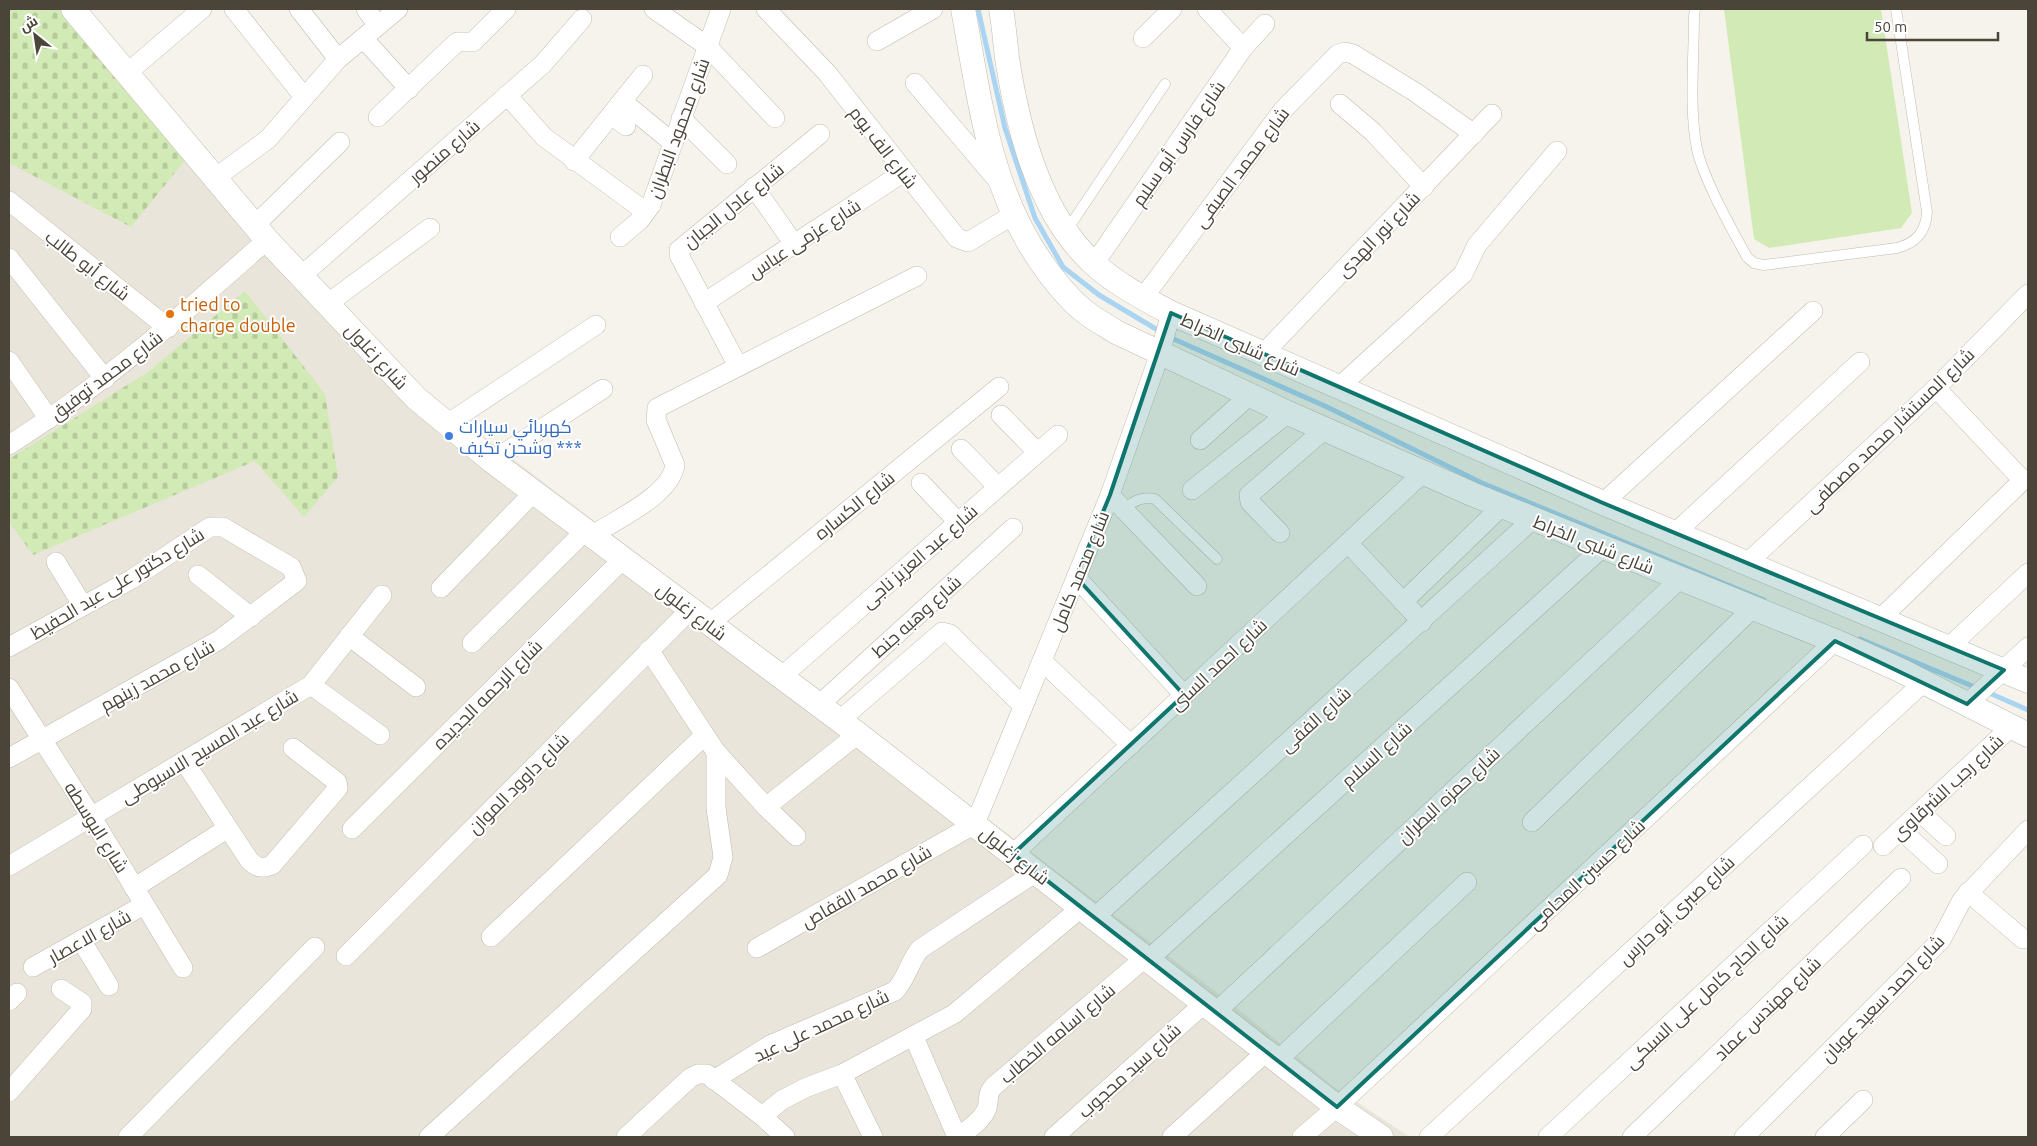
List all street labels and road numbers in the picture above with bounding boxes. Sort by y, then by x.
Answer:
street label: شارع محمود البطران [643,55,715,202]
street label: شارع فارس أبو سليم [1127,77,1231,211]
street label: شارع الف يوم [843,102,922,194]
street label: شارع محمد الصيفى [1189,103,1295,233]
street label: شارع منصور [404,115,485,190]
street label: شارع عادل الجبان [679,159,789,254]
street label: شارع نور الهدى [1332,187,1426,283]
street label: شارع عزمى عباس [744,194,865,284]
street label: شارع أبو طالب [40,226,134,306]
street label: شارع شلبى الخراط [1177,309,1304,382]
street label: شارع زغلول [339,319,412,395]
street label: شارع محمد توفيق [46,326,168,426]
street label: شارع المستشار محمد مصطفى [1800,344,1980,518]
street label: شارع الكساره [810,467,900,546]
street label: شارع عبد العزيز ناجى [857,500,983,614]
street label: شارع محمد كامل [1046,508,1115,635]
street label: شارع شلبى الخراط [1530,511,1657,580]
street label: شارع دكتور على عبد الحفيظ [27,523,209,645]
street label: شارع وهبه جنط [867,571,967,663]
street label: شارع زغلول [651,578,731,646]
street label: شارع احمد السنى [1165,614,1273,716]
street label: شارع محمد زينهم [96,635,219,717]
street label: شارع الرحمه الجديده [428,635,548,755]
street label: شارع الفقى [1276,682,1356,758]
street label: شارع عبد المسيح الاسيوطى [117,685,303,809]
street label: شارع السلام [1337,717,1417,793]
street label: شارع داوود الموان [464,729,575,840]
street label: شارع رجب الشرقاوى [1887,730,2009,846]
street label: شارع حمزه البطران [1393,743,1505,850]
street label: شارع البوسطه [59,778,133,878]
street label: شارع حسين المحامى [1524,815,1650,935]
street label: شارع زغلول [975,822,1054,891]
street label: شارع محمد القفاص [797,841,936,934]
street label: شارع صبرى أبو حارس [1614,851,1740,971]
street label: شارع الاعصار [43,905,135,970]
street label: شارع الحاج كامل على السبكى [1620,910,1794,1074]
street label: شارع احمد سعيد عويان [1816,931,1950,1068]
street label: شارع مهندس عماد [1710,952,1826,1066]
street label: شارع اسامه الخطاب [996,979,1120,1089]
street label: شارع محمد على عيد [750,985,893,1068]
street label: شارع سيد محجوب [1074,1019,1186,1123]

